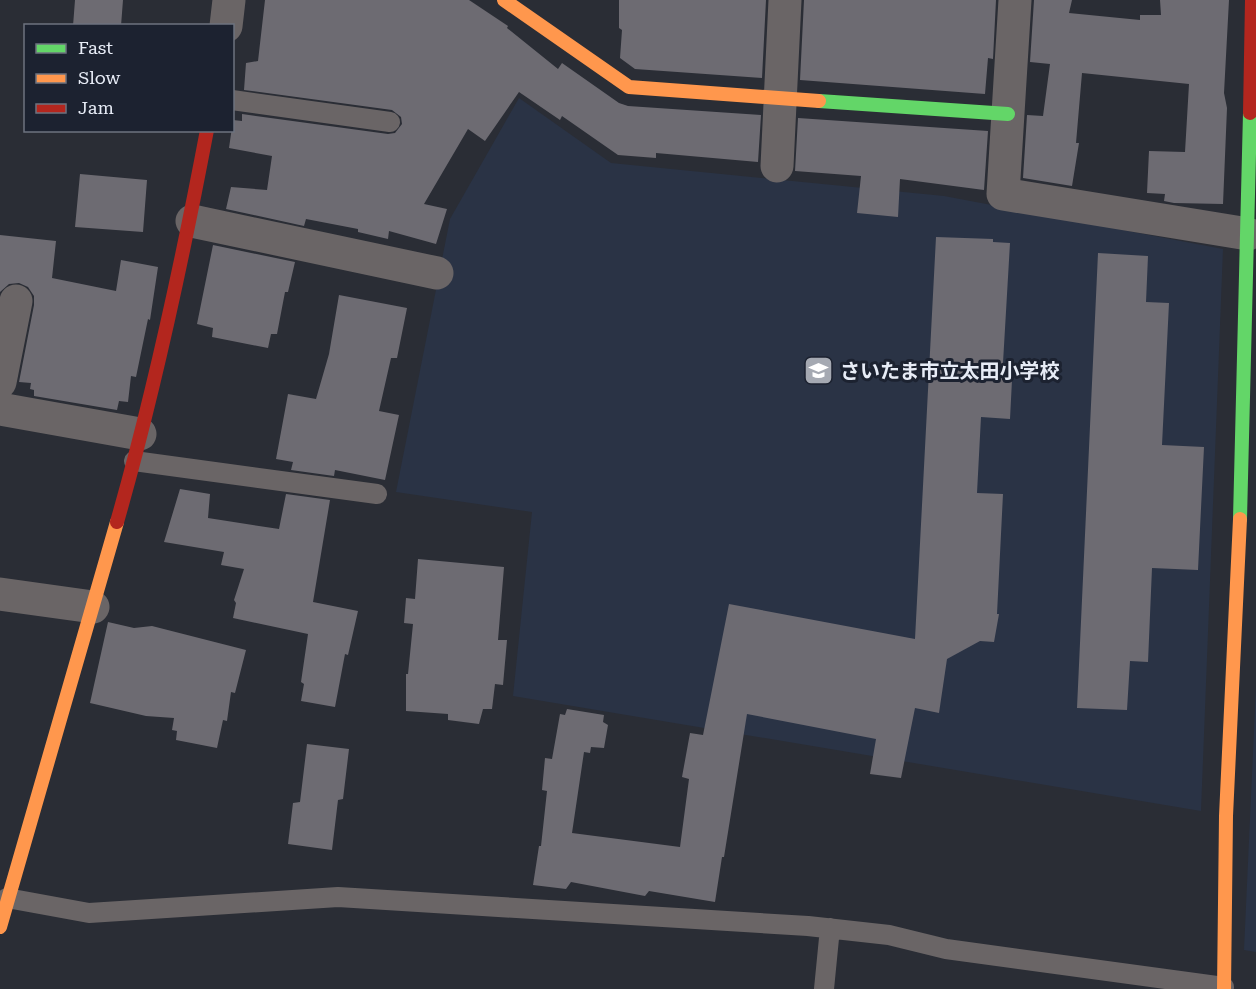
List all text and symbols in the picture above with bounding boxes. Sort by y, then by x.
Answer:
legend [24,24,234,132]
text: Fast [78,37,113,58]
text: Slow [78,67,120,88]
text: Jam [78,97,114,118]
school or university icon: さいたま市立太田小学校 [803,355,835,387]
place label: さいたま市立太田小学校 [840,359,1059,383]

